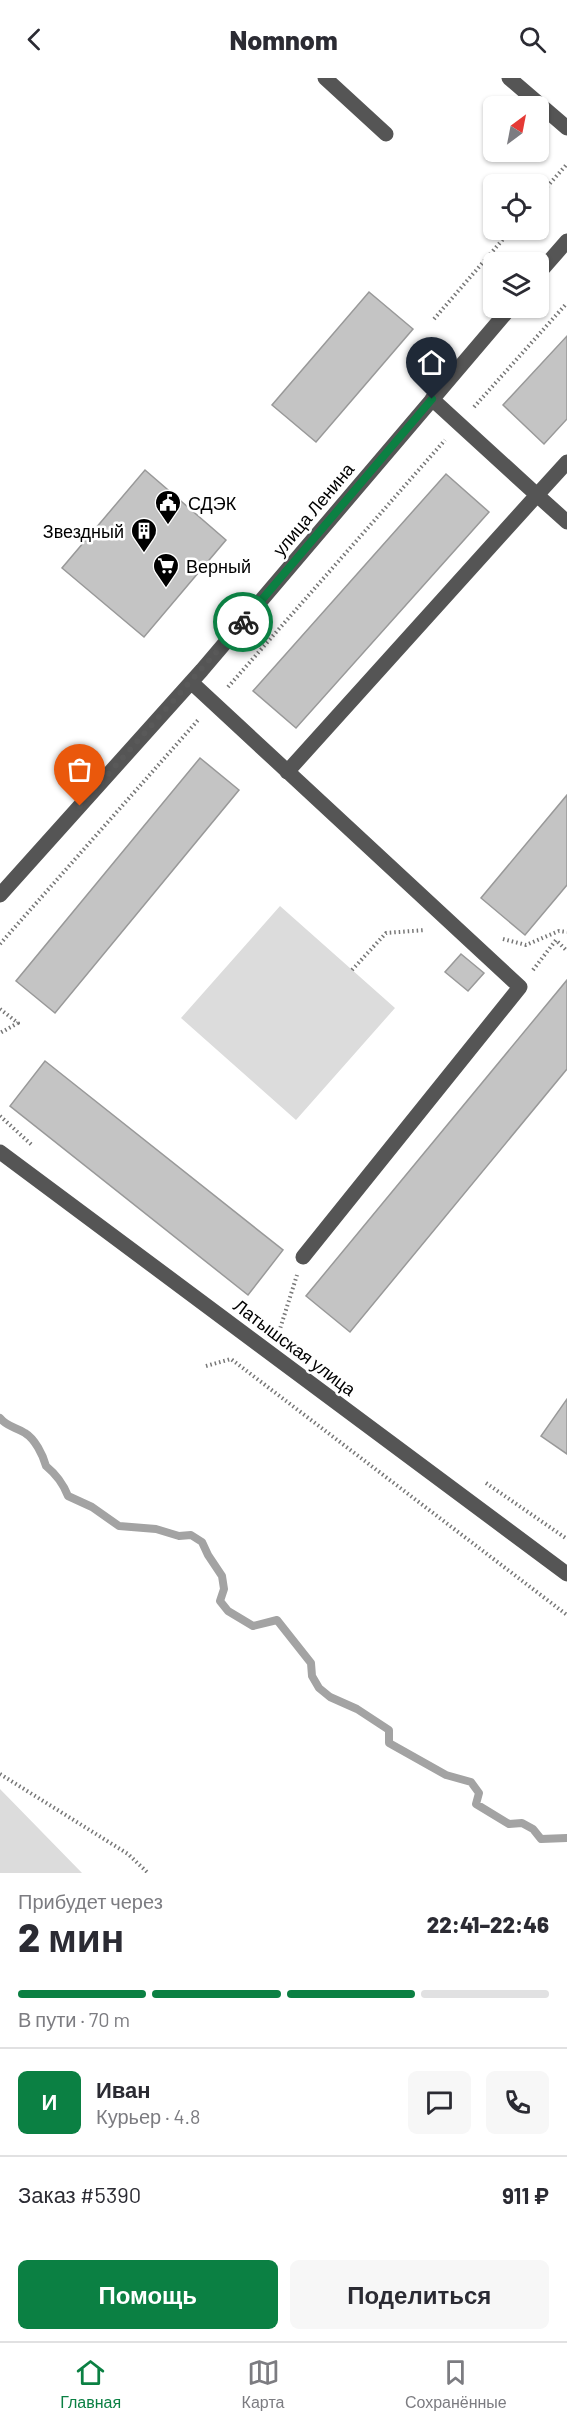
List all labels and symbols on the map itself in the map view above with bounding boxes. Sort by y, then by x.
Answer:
north arrow [483,96,549,162]
pin [406,337,457,399]
street label: улица Ленина [268,457,359,560]
public building icon: СДЭК [153,488,183,526]
place label: СДЭК [188,492,237,514]
building icon: Звездный [129,516,159,554]
place label: Звездный [43,520,124,542]
supermarket icon: Верный [151,551,181,589]
place label: Верный [186,555,251,577]
courier [213,592,273,652]
pin [54,744,105,806]
street label: Латышская улица [230,1294,361,1401]

